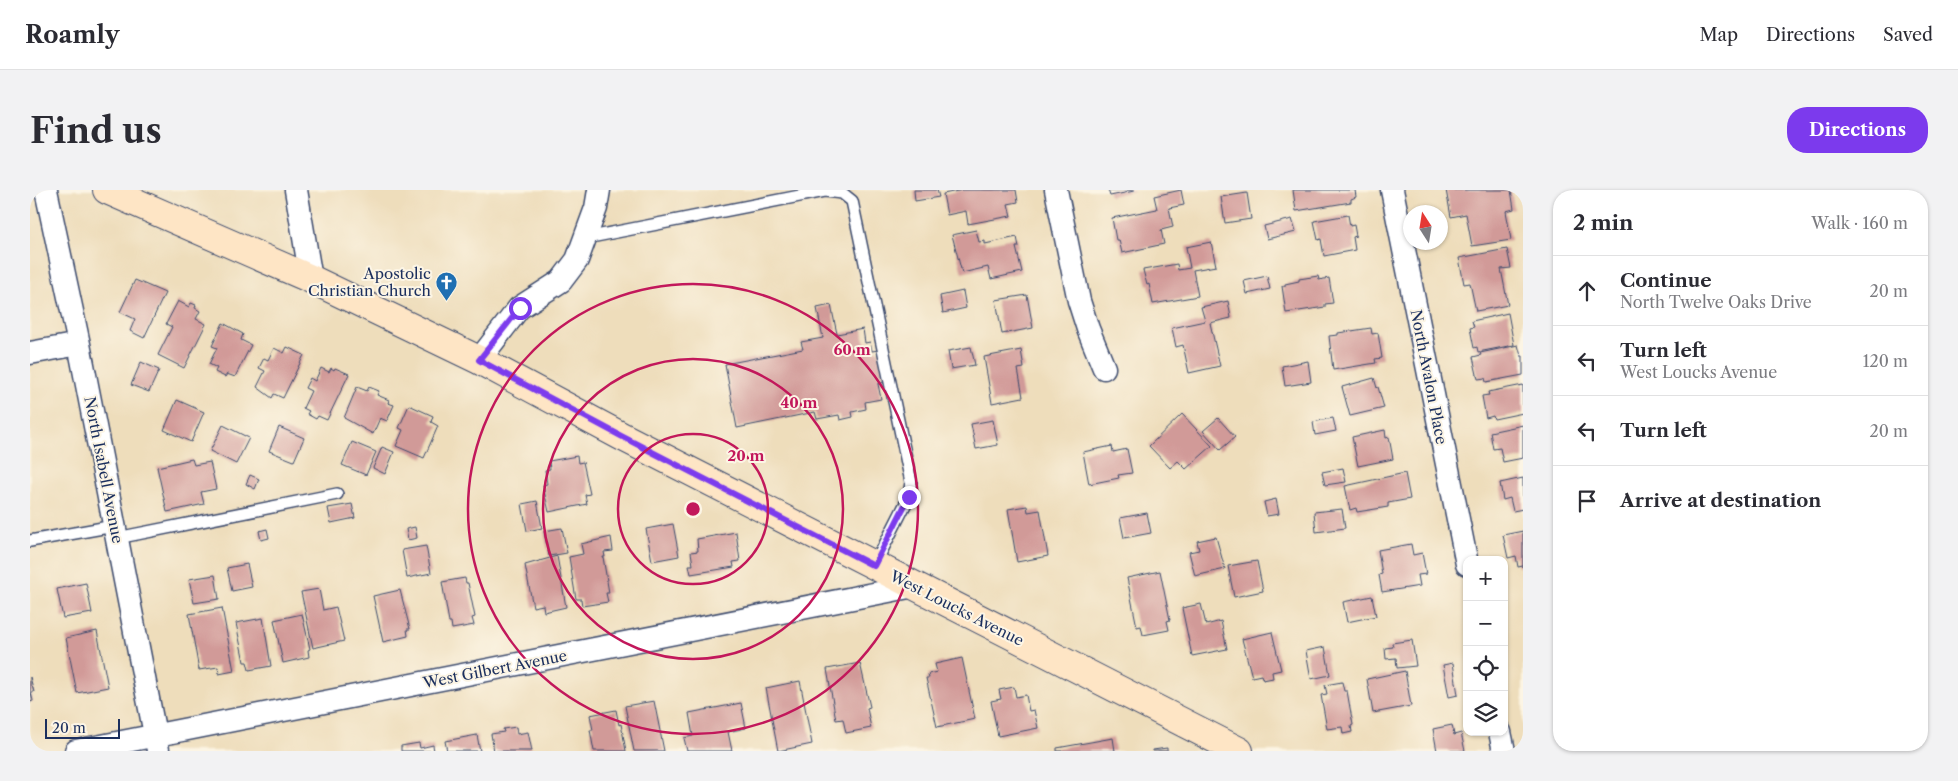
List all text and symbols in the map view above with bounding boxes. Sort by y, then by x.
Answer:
text: Roamly [25,20,119,49]
text: Map [1699,24,1738,46]
text: Directions [1766,24,1855,46]
text: Saved [1883,24,1933,46]
button: Directions [1787,107,1928,153]
text: Find us [30,109,162,152]
north arrow [1403,205,1448,250]
text: 2 min [1573,210,1633,235]
text: Walk · 160 m [1811,213,1908,233]
place label: Apostolic Christian Church [308,264,432,300]
text: Continue [1620,269,1712,292]
church icon: Apostolic Christian Church [435,270,459,301]
icon: ahead [1573,277,1601,305]
text: 20 m [1869,281,1908,301]
text: North Twelve Oaks Drive [1620,292,1812,312]
route start [509,297,532,320]
street label: North Avalon Place [1407,308,1451,446]
text: Turn left [1620,339,1707,362]
text: 60 m [833,340,871,359]
icon: left [1573,347,1601,375]
text: 120 m [1863,351,1908,371]
text: West Loucks Avenue [1620,362,1777,382]
text: 40 m [780,393,818,412]
street label: North Isabell Avenue [80,395,128,545]
icon: left [1573,417,1601,445]
text: Turn left [1620,419,1707,442]
text: 20 m [1869,421,1908,441]
text: 20 m [727,446,765,465]
route end [898,486,921,509]
icon: arrive [1573,487,1601,515]
text: Arrive at destination [1620,489,1821,512]
centre of rings [684,500,702,518]
map controls [1463,556,1508,736]
button: + [1463,556,1508,601]
street label: West Loucks Avenue [886,566,1027,650]
button: − [1463,601,1508,646]
street label: West Gilbert Avenue [420,646,569,692]
button: locate [1463,646,1508,691]
button: layers [1463,691,1508,736]
scale bar [45,716,120,739]
text: 20 m [52,719,86,737]

